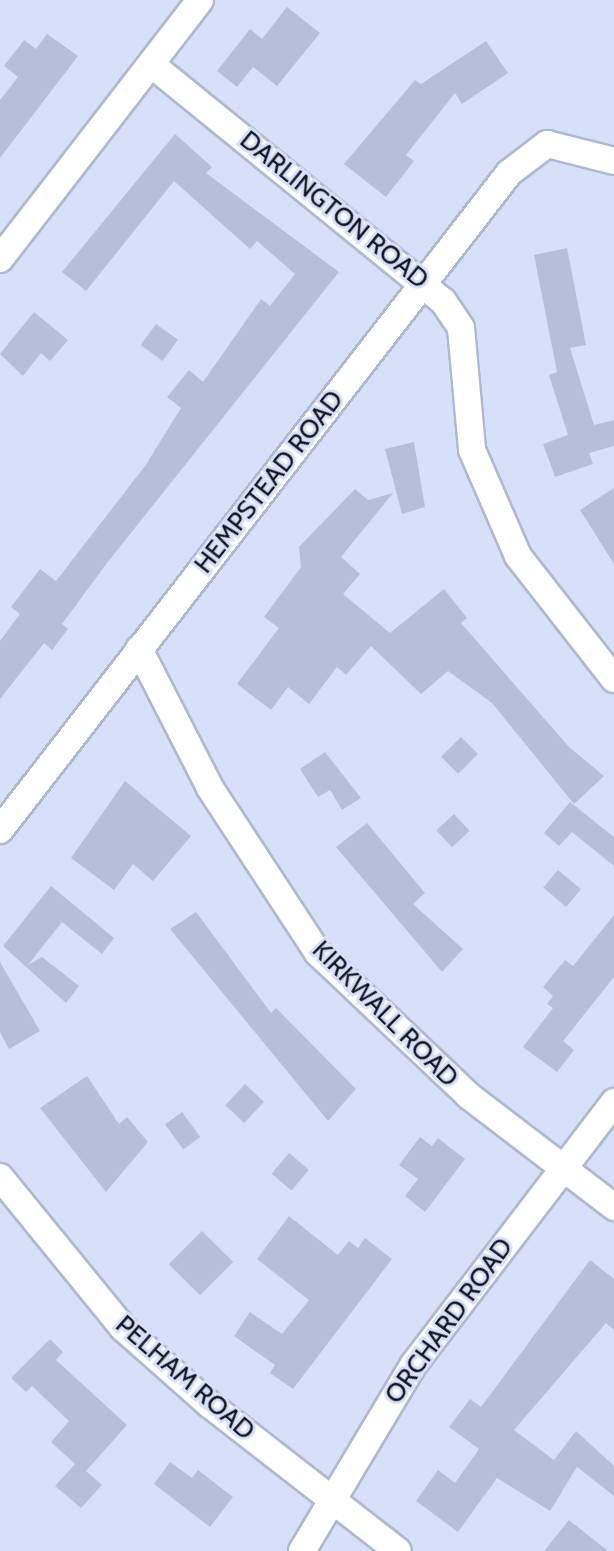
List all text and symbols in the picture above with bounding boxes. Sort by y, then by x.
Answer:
street label: DARLINGTON ROAD [234,124,434,296]
street label: HEMPSTEAD ROAD [188,384,350,580]
street label: KIRKWALL ROAD [306,935,464,1093]
street label: ORCHARD ROAD [379,1232,519,1410]
street label: PELHAM ROAD [109,1309,261,1447]

